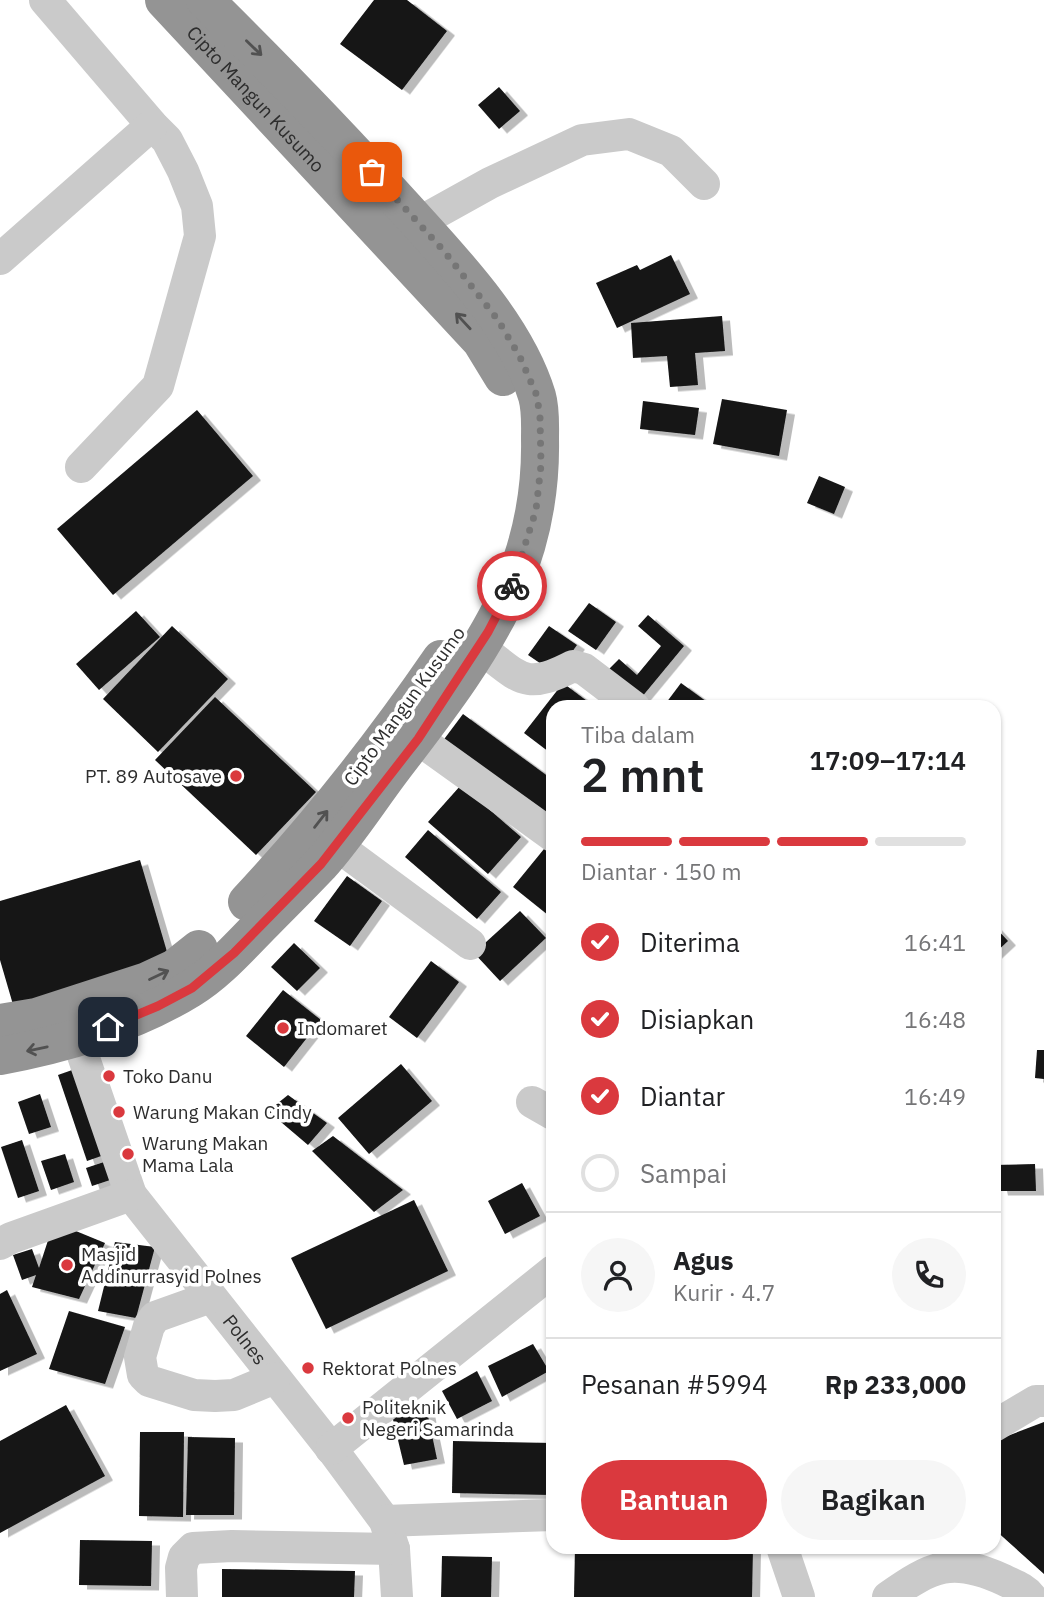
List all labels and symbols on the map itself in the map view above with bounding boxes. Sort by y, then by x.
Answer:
street label: Cipto Mangun Kusumo [182,21,330,177]
one-way arrow [245,39,262,56]
pin [342,142,402,202]
one-way arrow [454,313,471,330]
courier [477,551,547,621]
street label: Cipto Mangun Kusumo [338,621,470,791]
place label: PT. 89 Autosave [85,764,222,788]
marker: PT. 89 Autosave [228,768,244,784]
one-way arrow [314,810,329,828]
one-way arrow [148,968,169,982]
pin [78,997,138,1057]
place label: Indomaret [297,1016,388,1040]
marker: Indomaret [275,1020,291,1036]
one-way arrow [26,1042,49,1056]
place label: Toko Danu [123,1064,213,1088]
marker: Toko Danu [101,1068,117,1084]
place label: Warung Makan Cindy [133,1100,312,1124]
marker: Warung Makan Cindy [111,1104,127,1120]
place label: Warung Makan Mama Lala [142,1131,268,1177]
marker: Warung Makan Mama Lala [120,1146,136,1162]
place label: Masjid Addinurrasyid Polnes [81,1242,262,1288]
marker: Masjid Addinurrasyid Polnes [59,1257,75,1273]
street label: Polnes [218,1309,272,1369]
place label: Rektorat Polnes [322,1356,457,1380]
marker: Rektorat Polnes [300,1360,316,1376]
place label: Politeknik Negeri Samarinda [362,1395,514,1441]
marker: Politeknik Negeri Samarinda [340,1410,356,1426]

